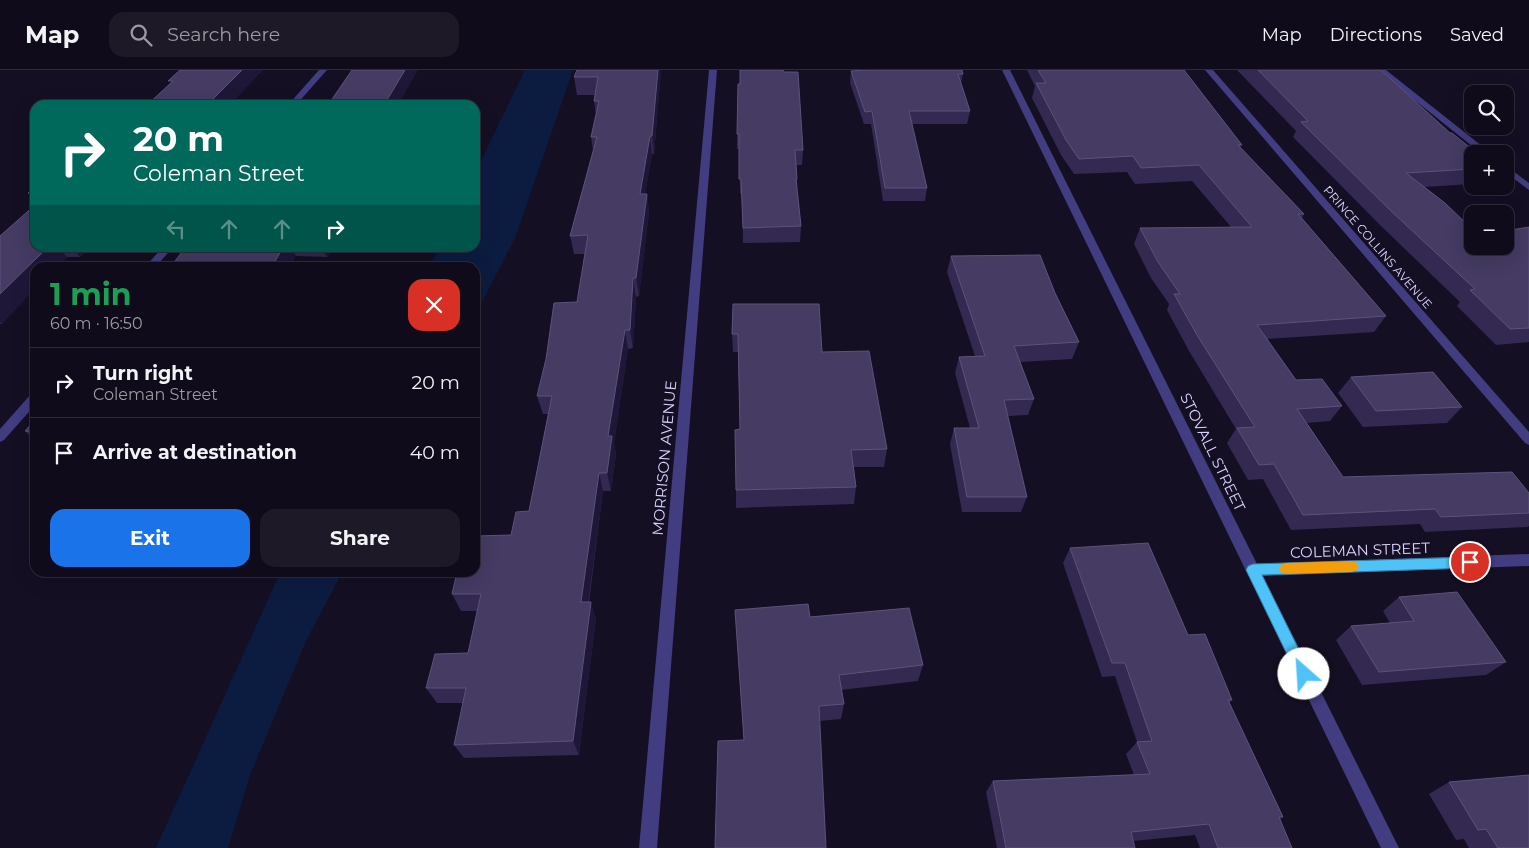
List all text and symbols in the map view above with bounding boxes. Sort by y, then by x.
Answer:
search box [109,12,459,57]
text: Map [25,20,79,49]
icon: search [127,21,155,49]
text: Search here [167,23,280,46]
text: Map [1262,24,1302,46]
text: Directions [1330,24,1422,46]
text: Saved [1450,24,1504,46]
map controls [1464,85,1514,255]
button: search [1464,85,1514,135]
text: 20 m [133,117,224,160]
icon: right [50,120,115,185]
button: + [1464,145,1514,195]
text: Coleman Street [133,160,305,187]
street label: PRINCE COLLINS AVENUE [1320,182,1436,312]
button: − [1464,205,1514,255]
icon: left [162,215,190,243]
icon: ahead [215,215,243,243]
icon: ahead [268,215,296,243]
icon: right [321,215,349,243]
text: 1 min [50,276,131,313]
button: close [408,279,460,331]
text: 60 m · 16:50 [50,314,142,333]
text: Turn right [93,362,193,385]
icon: right [50,369,78,397]
text: 20 m [412,371,460,394]
street label: MORRISON AVENUE [648,380,680,536]
text: Coleman Street [93,385,218,404]
street label: STOVALL STREET [1176,390,1250,515]
icon: arrive [50,439,78,467]
text: Arrive at destination [93,441,297,464]
text: 40 m [410,441,460,464]
button: Exit [50,509,250,567]
button: Share [260,509,460,567]
street label: COLEMAN STREET [1290,538,1431,562]
pin [1449,541,1491,583]
icon: arrive [1456,548,1484,576]
position arrow [1277,647,1329,699]

